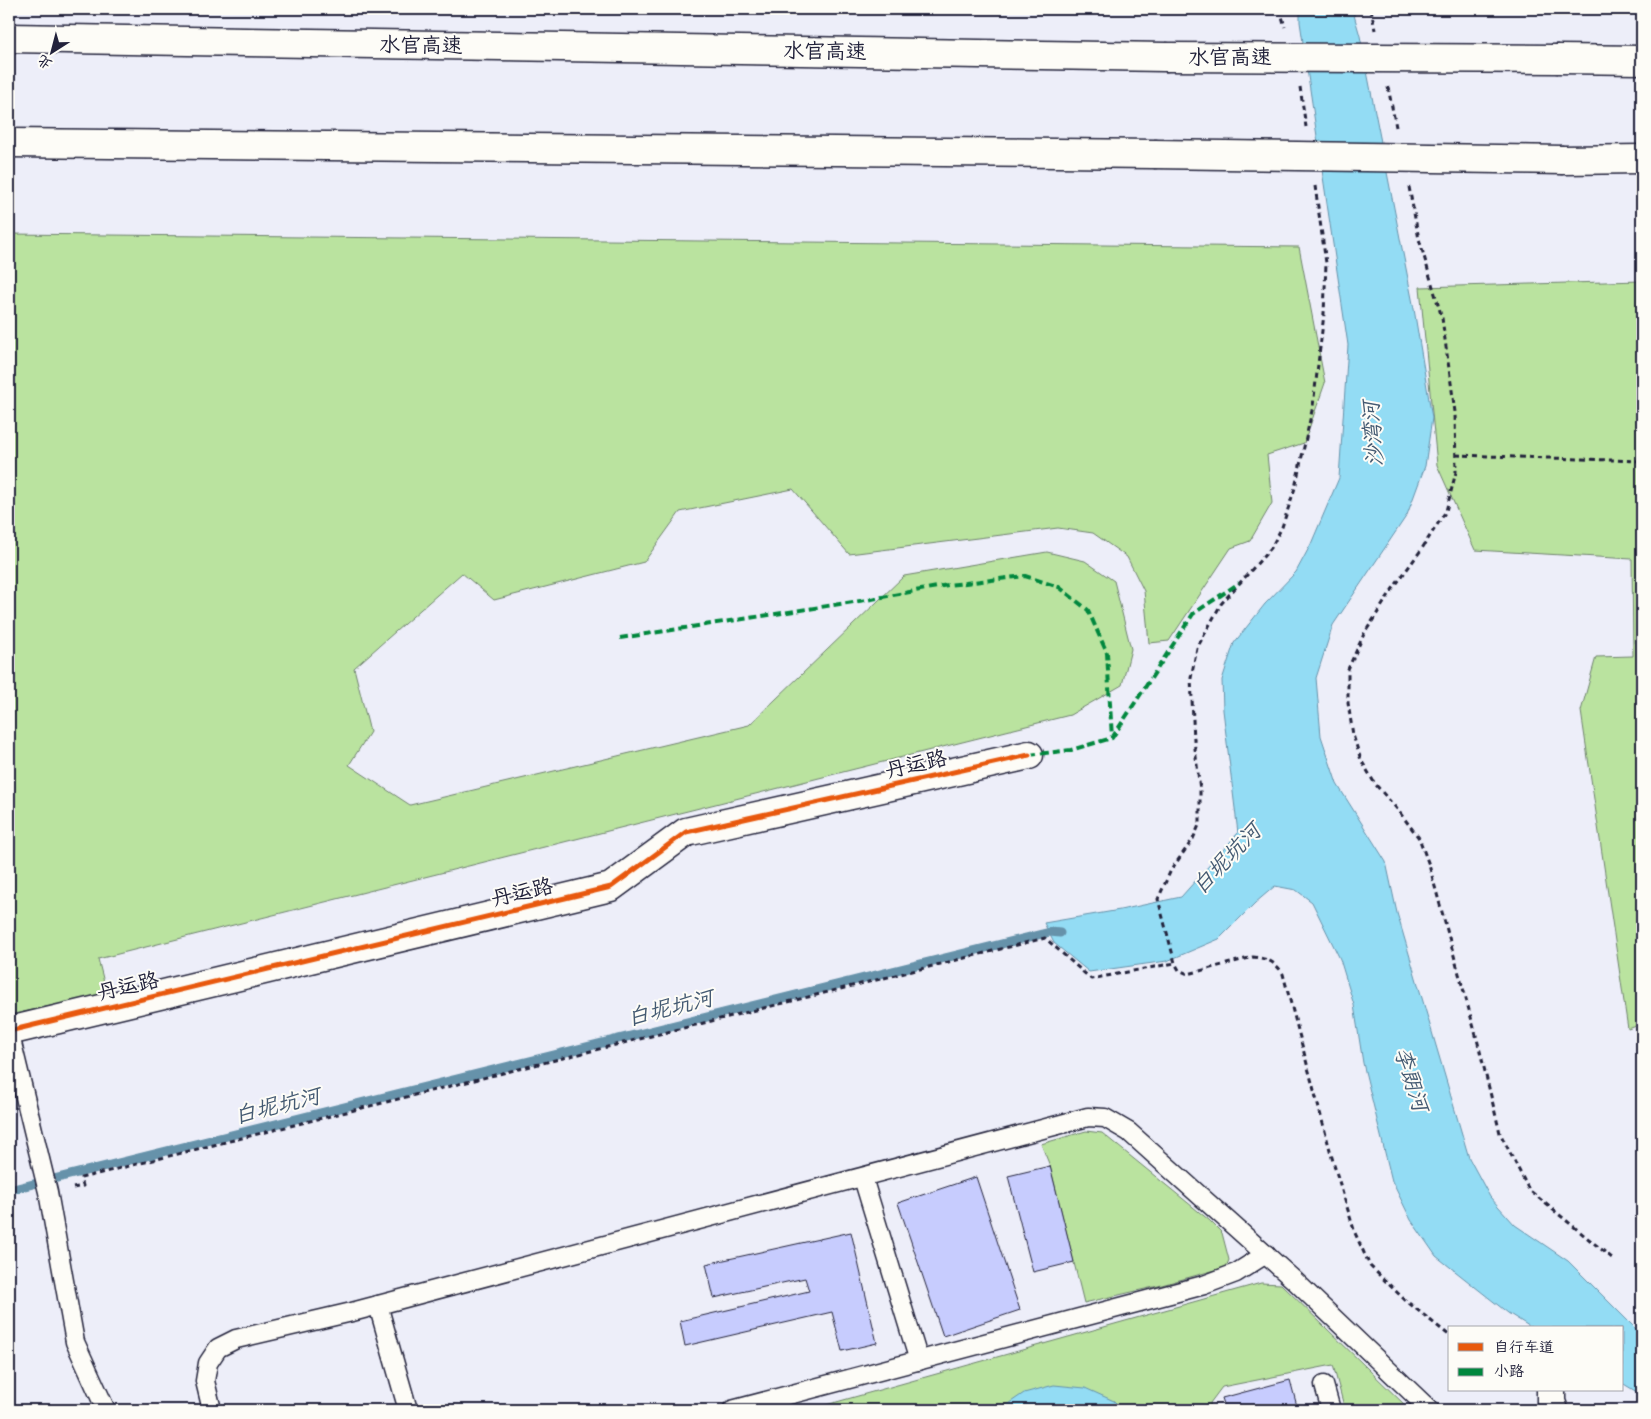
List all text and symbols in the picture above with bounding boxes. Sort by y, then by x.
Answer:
north arrow [28,28,78,78]
street label: 水官高速 [379,31,463,59]
street label: 水官高速 [783,37,867,65]
street label: 水官高速 [1188,44,1272,70]
text: 北 [34,51,55,73]
water label: 沙湾河 [1357,397,1389,468]
street label: 丹运路 [882,744,950,784]
water label: 白坭坑河 [1186,815,1269,900]
street label: 丹运路 [488,872,556,912]
street label: 丹运路 [94,966,162,1006]
water label: 白坭坑河 [624,983,719,1032]
water label: 李朗河 [1388,1044,1435,1118]
water label: 白坭坑河 [231,1081,326,1130]
legend [1448,1326,1624,1392]
text: 自行车道 [1494,1338,1554,1357]
text: 小路 [1494,1362,1524,1381]

